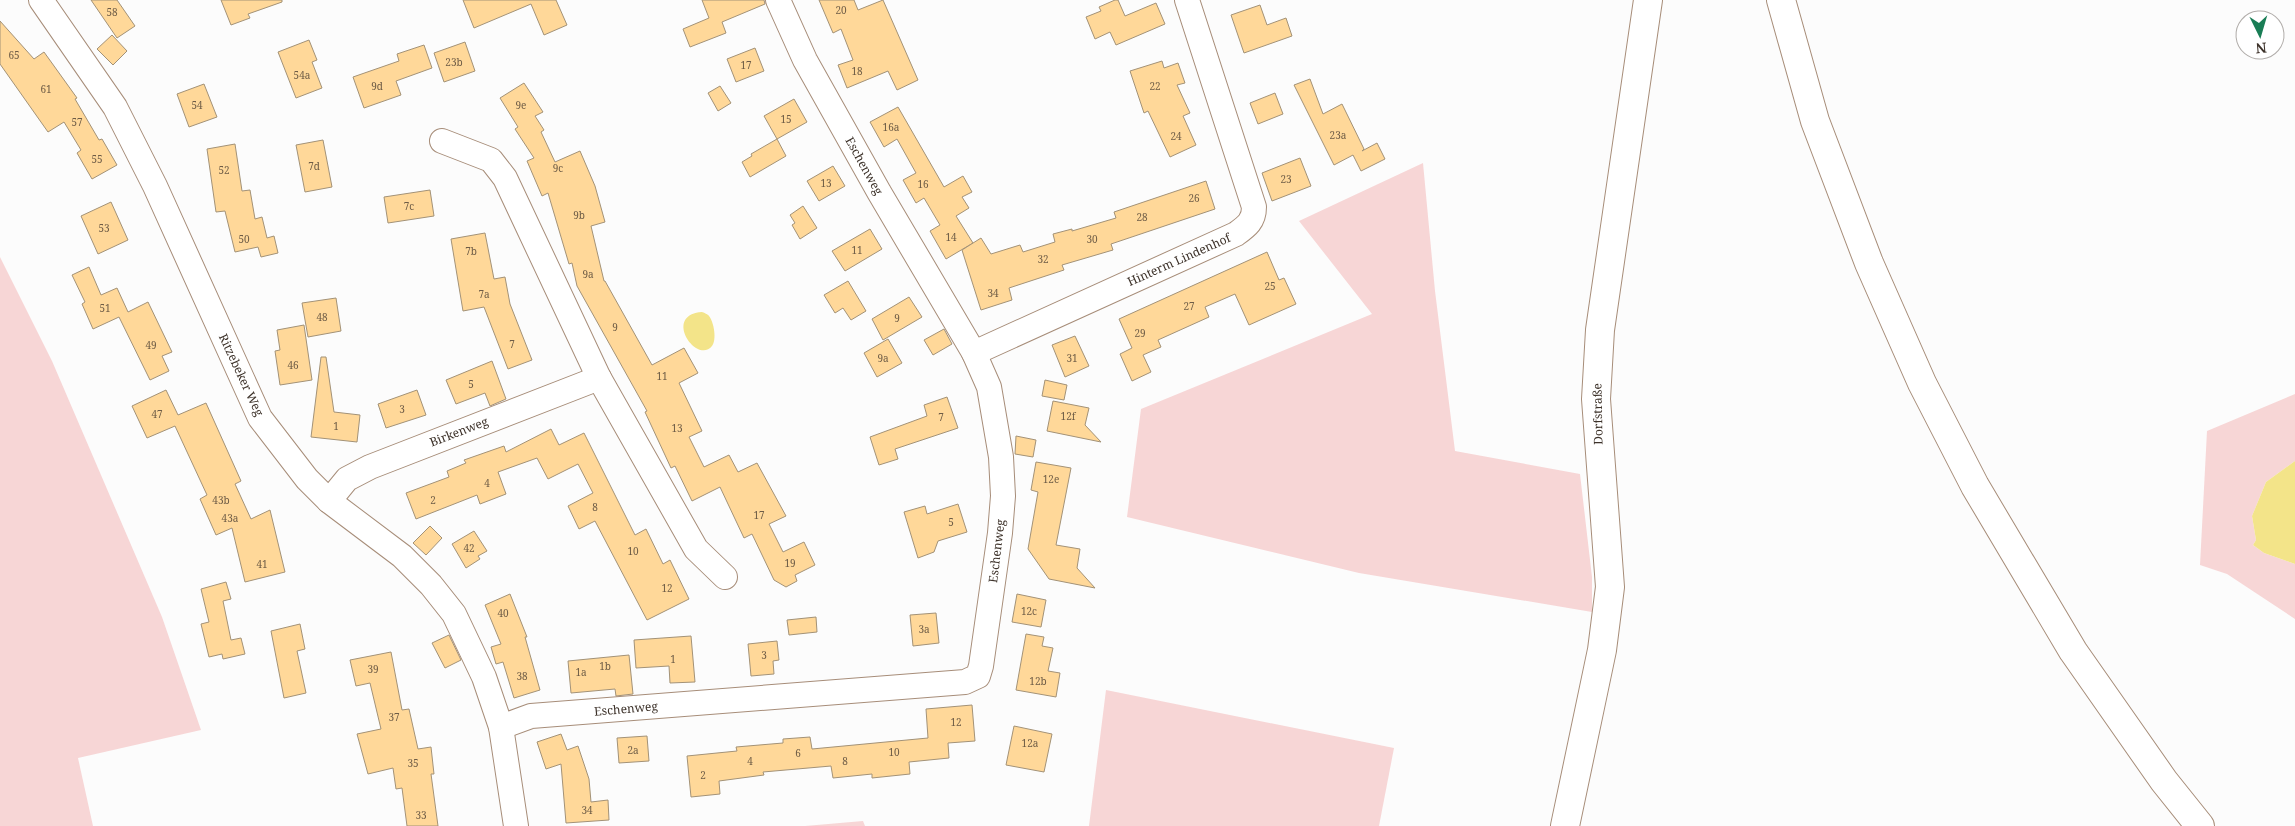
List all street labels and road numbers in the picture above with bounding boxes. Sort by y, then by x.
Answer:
street label: Eschenweg [842,134,888,198]
street label: Hinterm Lindenhof [1124,228,1235,290]
street label: Ritzebeker Weg [215,331,268,419]
street label: Dorfstraße [1588,383,1607,445]
street label: Birkenweg [427,412,491,450]
street label: Eschenweg [984,518,1009,584]
street label: Eschenweg [593,697,659,720]

